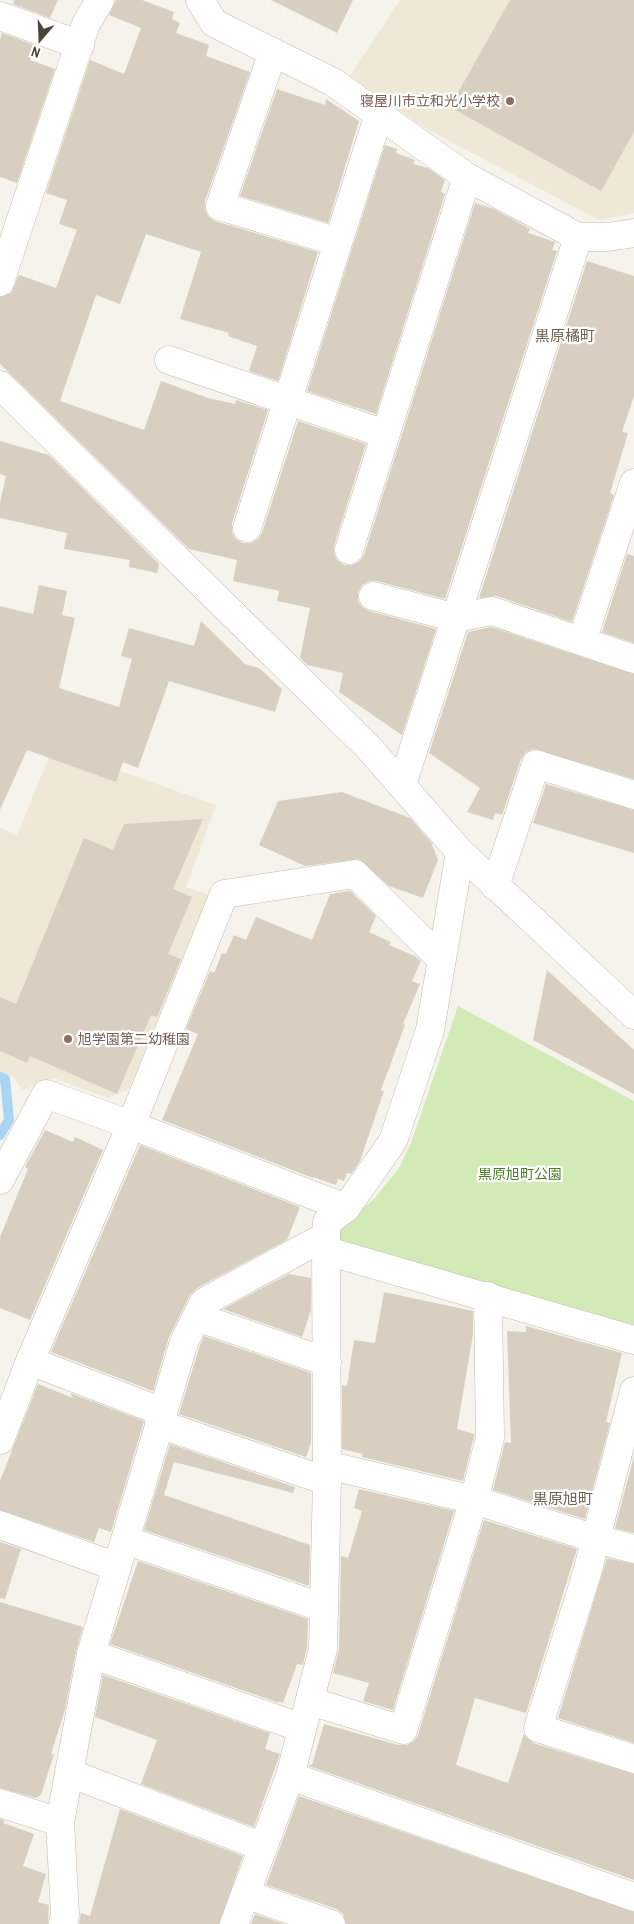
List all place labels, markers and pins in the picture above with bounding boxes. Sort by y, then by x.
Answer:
place label: 寝屋川市立和光小学校 [360,92,500,110]
marker: 寝屋川市立和光小学校 [504,95,516,107]
place label: 旭学園第二幼稚園 [78,1030,190,1048]
marker: 旭学園第二幼稚園 [62,1033,74,1045]

